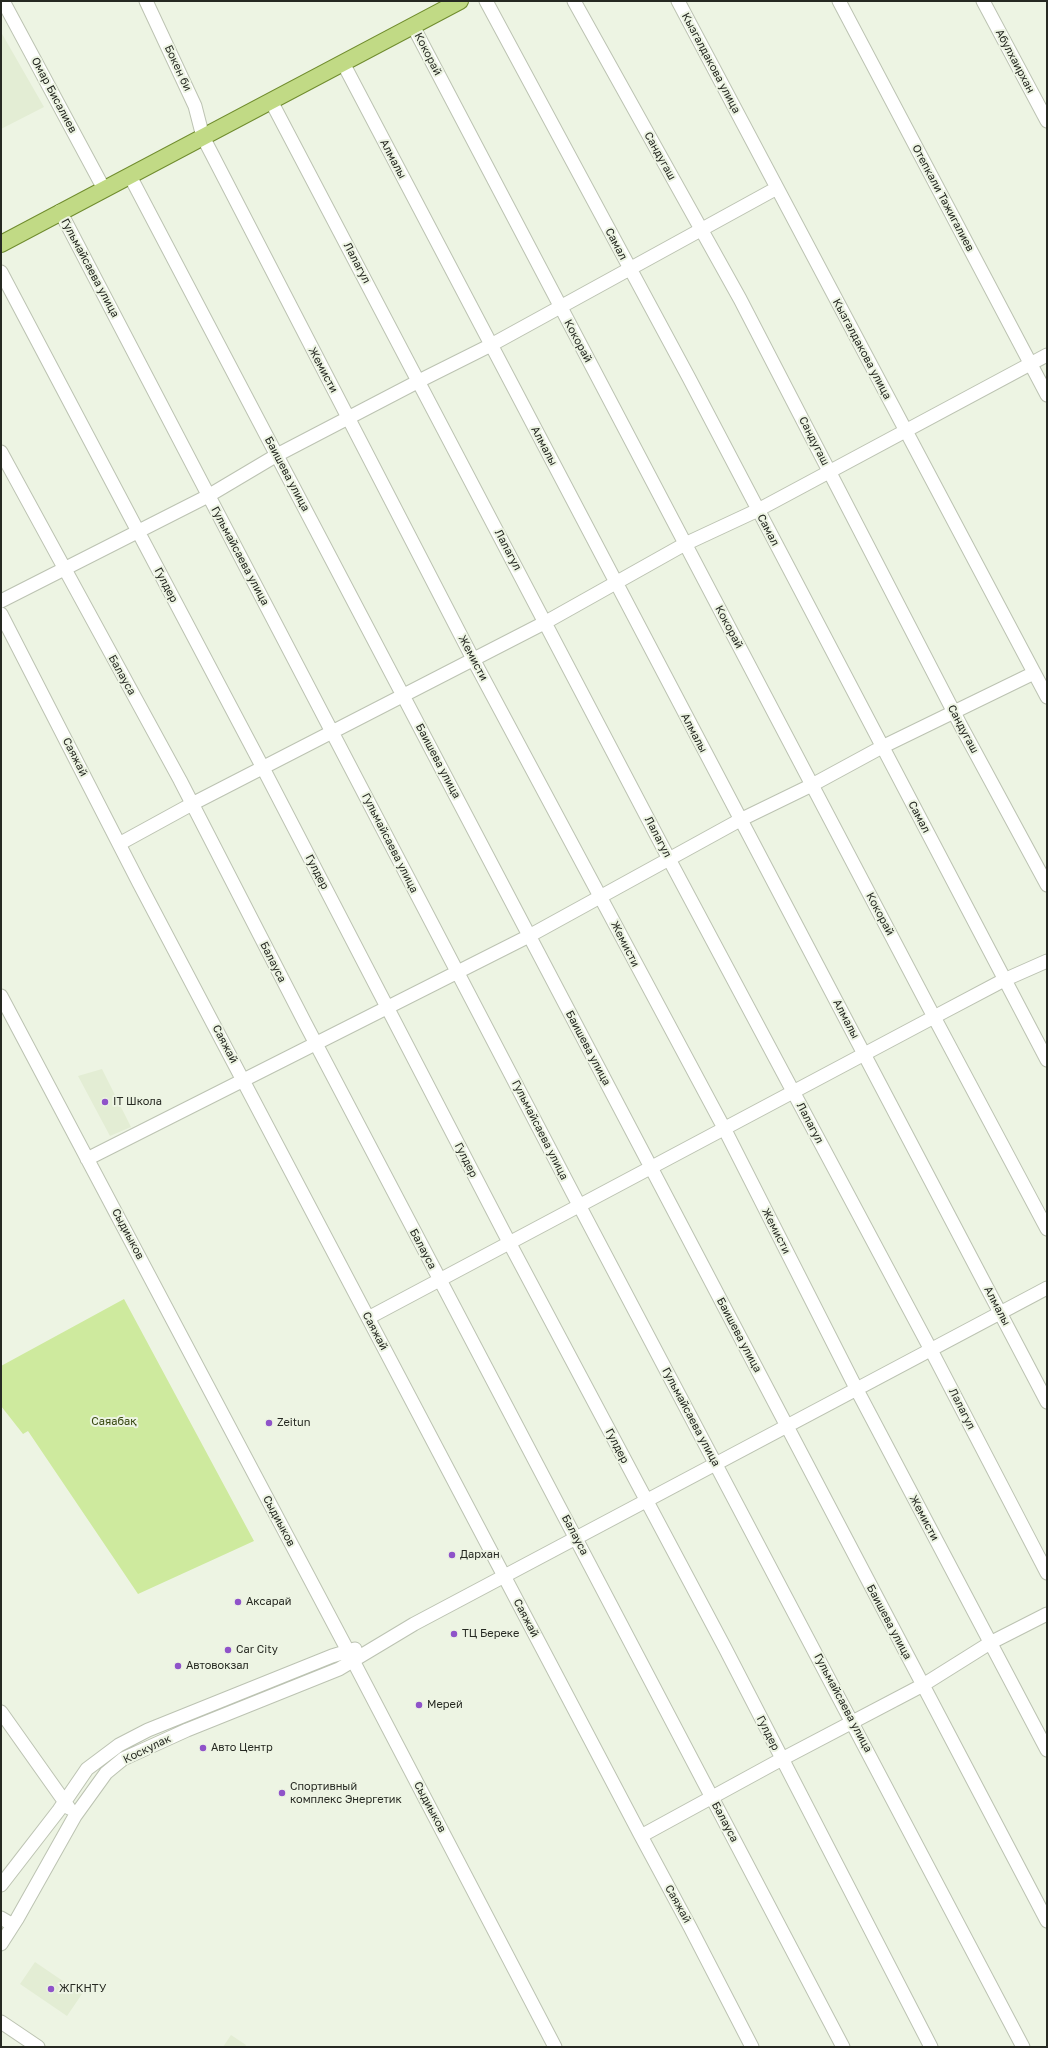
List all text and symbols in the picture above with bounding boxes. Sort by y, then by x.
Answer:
street label: Кызгалдакова улица [679,10,743,116]
street label: Абулхаирхан [993,27,1037,95]
street label: Кокорай [412,30,444,78]
street label: Бокен би [162,43,194,93]
street label: Омар Бисалиев [29,55,79,135]
street label: Сандугаш [641,130,679,182]
street label: Алмалы [377,137,409,181]
street label: Отепкали Тажигалиев [909,142,977,254]
street label: Гульмайсаева улица [58,216,122,320]
street label: Самал [602,226,630,262]
street label: Лалагул [341,240,373,286]
street label: Кызгалдакова улица [830,296,894,402]
street label: Кокорай [561,317,595,365]
street label: Жемисти [306,345,340,395]
street label: Сандугаш [796,414,832,468]
street label: Алмалы [528,424,560,468]
street label: Баишева улица [262,434,312,514]
street label: Гульмайсаева улица [208,504,272,608]
street label: Самал [754,512,782,548]
street label: Лалагул [492,527,524,573]
street label: Гулдер [151,565,181,605]
street label: Кокорай [712,603,746,651]
street label: Жемисти [456,633,490,683]
street label: Балауса [106,653,138,697]
street label: Сандугаш [945,702,981,756]
street label: Алмалы [678,711,710,755]
street label: Баишева улица [413,721,463,801]
street label: Саяжай [60,735,90,779]
street label: Гульмайсаева улица [359,791,421,895]
street label: Самал [905,799,933,835]
street label: Лалагул [642,814,674,860]
street label: Гулдер [302,852,332,892]
street label: Кокорай [863,890,897,938]
street label: Жемисти [608,919,642,969]
street label: Балауса [257,939,289,985]
street label: Алмалы [830,997,862,1041]
street label: Баишева улица [563,1008,613,1088]
street label: Саяжай [209,1023,241,1065]
street label: Гульмайсаева улица [509,1078,571,1182]
place label: IT Школа [113,1095,162,1109]
marker: IT Школа [100,1097,110,1107]
street label: Лалагул [794,1100,826,1146]
street label: Гулдер [452,1140,480,1180]
street label: Сыдиыков [109,1206,147,1262]
street label: Жемисти [759,1206,793,1256]
street label: Балауса [407,1226,439,1272]
street label: Алмалы [981,1284,1013,1328]
street label: Баишева улица [714,1295,764,1375]
street label: Саяжай [359,1310,391,1352]
street label: Гульмайсаева улица [659,1365,723,1469]
street label: Лалагул [946,1386,978,1432]
park label: Саяабақ [91,1415,137,1429]
place label: Zeitun [277,1416,311,1430]
marker: Zeitun [264,1418,274,1428]
street label: Гулдер [602,1426,632,1466]
street label: Сыдиыков [260,1493,298,1549]
street label: Жемисти [907,1493,941,1543]
street label: Балауса [559,1512,591,1558]
place label: Дархан [460,1548,500,1562]
marker: Дархан [447,1550,457,1560]
street label: Баишева улица [864,1582,914,1662]
place label: Аксарай [246,1595,291,1609]
marker: Аксарай [233,1597,243,1607]
street label: Саяжай [510,1597,542,1639]
place label: ТЦ Береке [462,1627,519,1641]
marker: ТЦ Береке [449,1629,459,1639]
place label: Car City [236,1643,278,1657]
marker: Car City [223,1645,233,1655]
street label: Гульмайсаева улица [811,1651,875,1755]
place label: Автовокзал [186,1659,249,1673]
marker: Автовокзал [173,1661,183,1671]
place label: Мерей [427,1698,463,1712]
marker: Мерей [414,1700,424,1710]
street label: Гулдер [754,1713,782,1753]
street label: Коскулак [121,1732,173,1766]
place label: Авто Центр [211,1741,273,1755]
marker: Авто Центр [198,1743,208,1753]
street label: Сыдиыков [411,1779,449,1835]
place label: Спортивный комплекс Энергетик [290,1780,402,1806]
marker: Спортивный комплекс Энергетик [277,1788,287,1798]
street label: Балауса [709,1799,741,1845]
street label: Саяжай [662,1883,694,1925]
place label: ЖГКНТУ [59,1982,106,1996]
marker: ЖГКНТУ [46,1984,56,1994]

